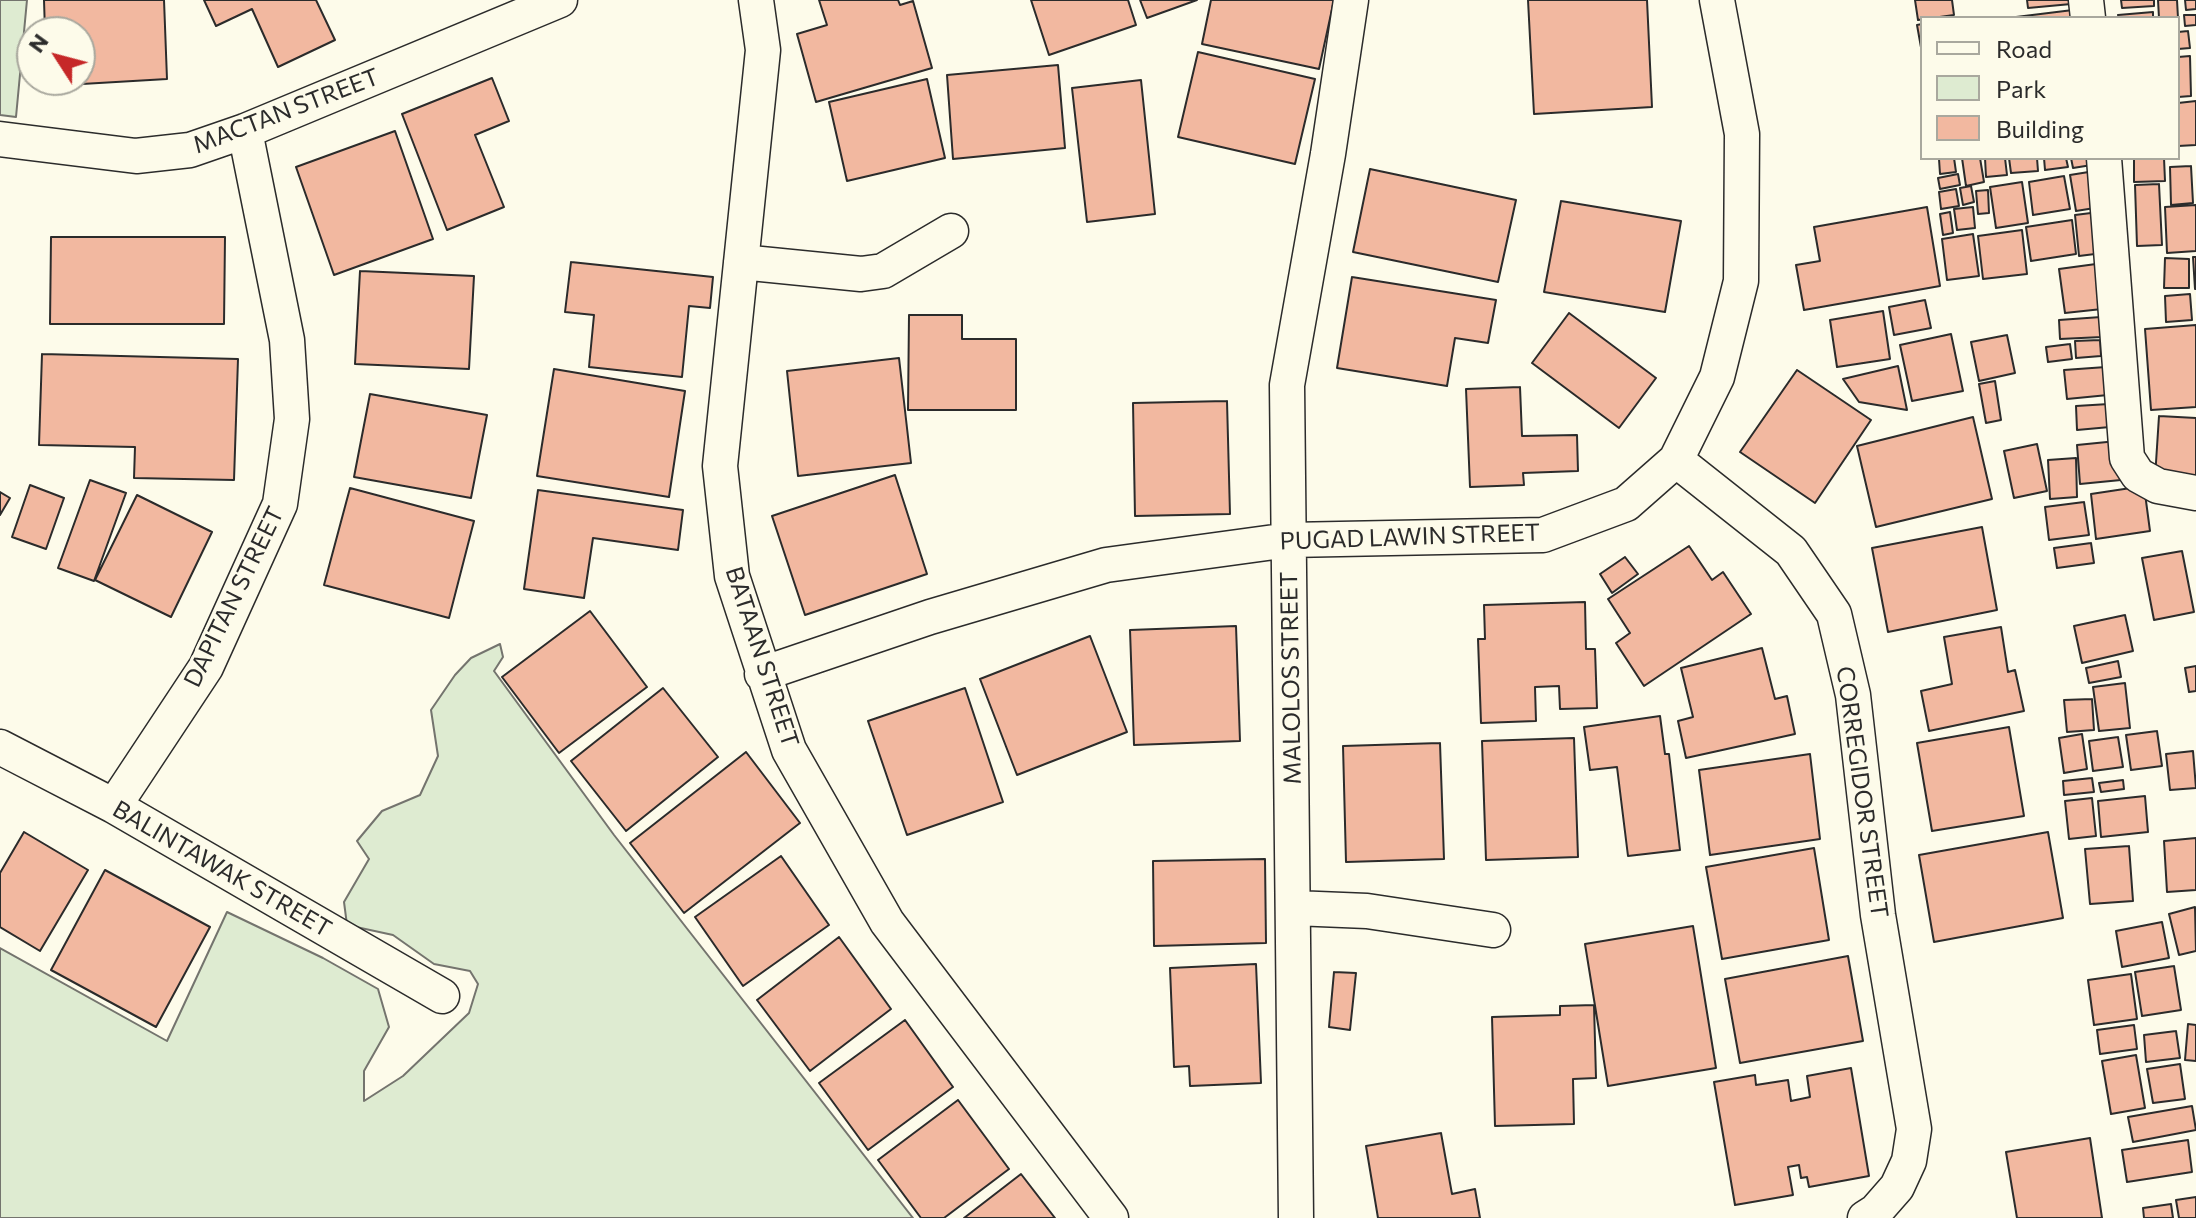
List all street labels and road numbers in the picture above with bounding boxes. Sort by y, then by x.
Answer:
street label: MACTAN STREET [189,62,383,160]
street label: DAPITAN STREET [178,502,290,692]
street label: PUGAD LAWIN STREET [1279,518,1541,556]
street label: BATAAN STREET [719,563,805,751]
street label: MALOLOS STREET [1275,571,1307,785]
street label: CORREGIDOR STREET [1830,664,1894,920]
street label: BALINTAWAK STREET [108,795,336,943]

